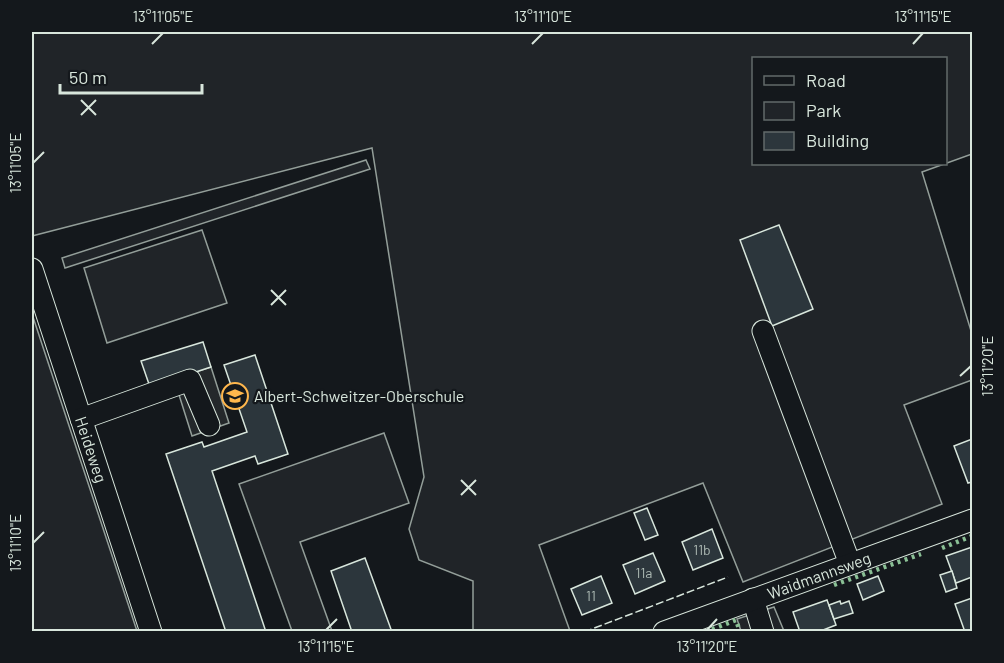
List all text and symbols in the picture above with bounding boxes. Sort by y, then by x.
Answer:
text: 13°11'05"E [133,7,193,25]
text: 13°11'10"E [514,7,572,25]
text: 13°11'15"E [894,7,952,25]
scale bar [60,57,202,95]
legend [752,57,947,165]
text: 50 m [69,66,107,88]
text: Road [806,69,846,91]
text: Park [806,99,841,121]
text: Building [806,129,869,151]
text: 13°11'05"E [6,133,24,193]
text: 13°11'20"E [978,336,996,396]
school or university icon: Albert-Schweitzer-Oberschule [220,381,250,411]
place label: Albert-Schweitzer-Oberschule [254,386,464,405]
street label: Heideweg [72,414,111,485]
text: 13°11'10"E [6,514,24,572]
house number: 11b [693,541,711,558]
street label: Waidmannsweg [765,548,873,603]
house number: 11a [636,564,653,581]
house number: 11 [586,587,596,604]
text: 13°11'15"E [297,637,355,655]
text: 13°11'20"E [677,637,737,655]

